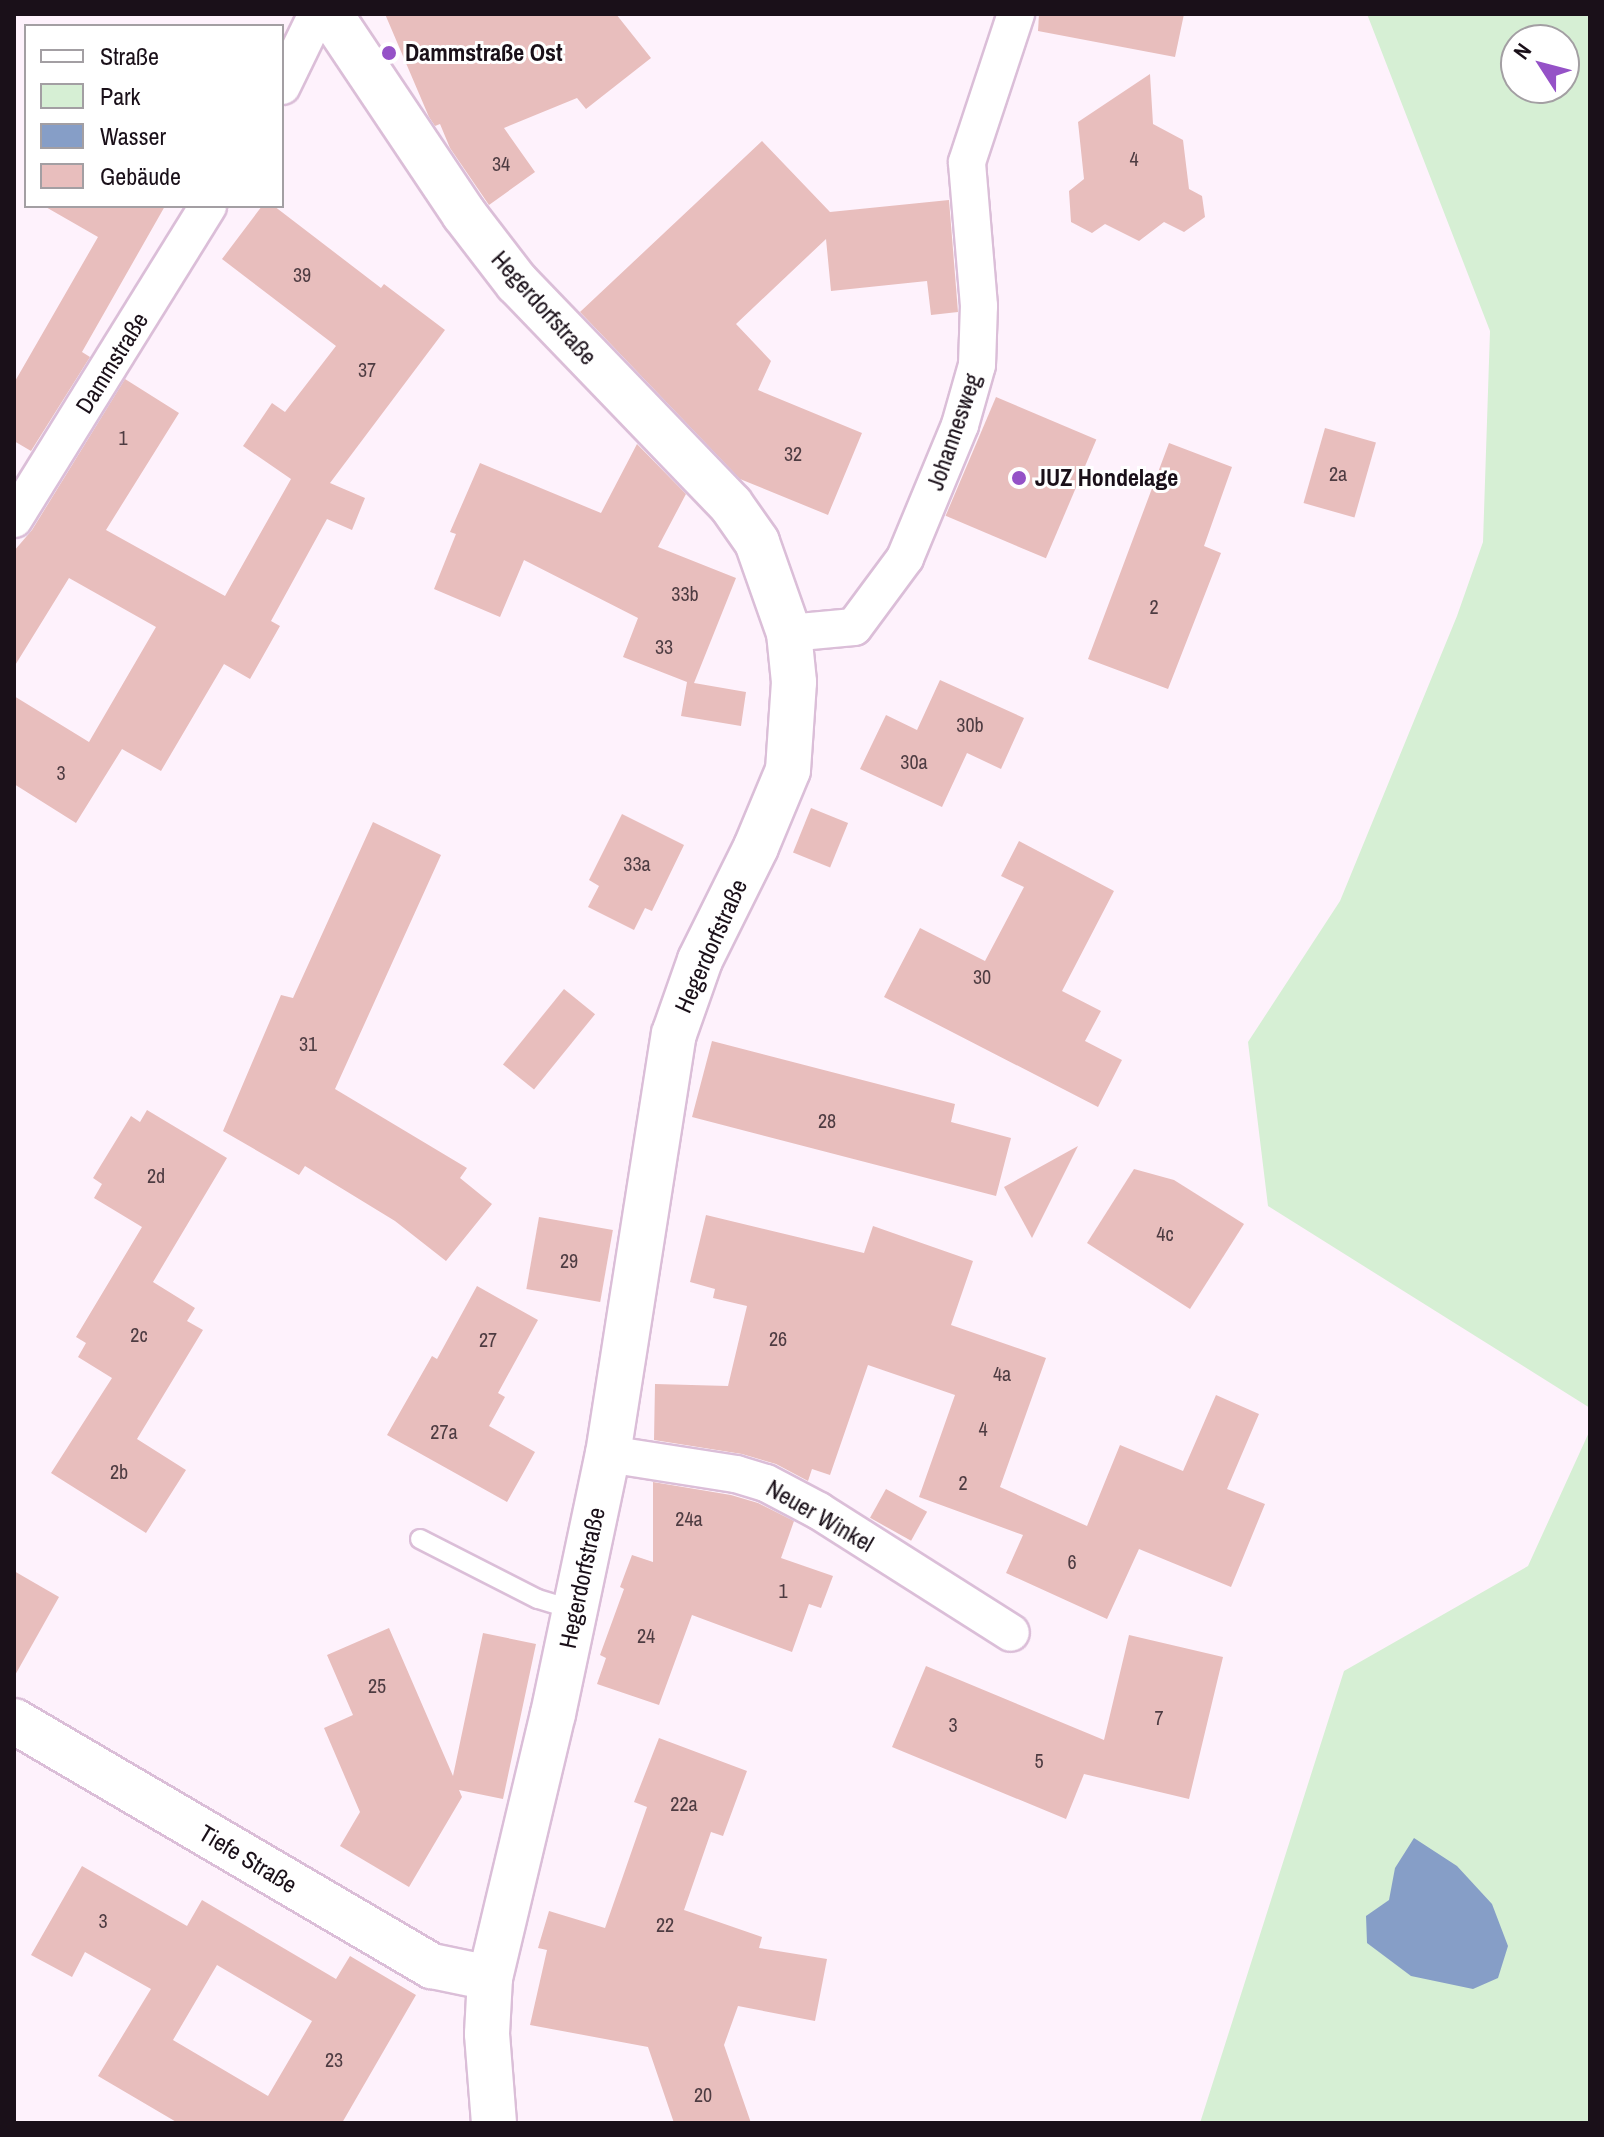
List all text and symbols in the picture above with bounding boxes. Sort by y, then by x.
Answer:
legend [24,24,284,208]
north arrow [1500,24,1580,104]
text: N [1506,37,1538,65]
place label: Dammstraße Ost [405,39,562,67]
text: Straße [100,40,159,72]
marker: Dammstraße Ost [380,44,398,62]
text: Park [100,80,140,112]
text: Wasser [100,120,166,152]
house number: 4 [1129,146,1139,170]
house number: 34 [492,151,510,175]
text: Gebäude [100,160,181,192]
street label: Hegerdorfstraße [485,245,603,371]
house number: 39 [293,262,311,286]
street label: Dammstraße [70,307,154,419]
house number: 37 [358,357,376,381]
street label: Johannesweg [921,370,987,494]
house number: 1 [118,425,128,449]
house number: 32 [784,441,802,465]
house number: 2a [1329,461,1347,485]
place label: JUZ Hondelage [1035,464,1178,492]
marker: JUZ Hondelage [1010,469,1028,487]
house number: 33b [671,581,699,605]
house number: 2 [1149,594,1159,618]
house number: 33 [655,634,673,658]
house number: 30b [956,712,984,736]
house number: 30a [900,749,928,773]
house number: 3 [56,760,66,784]
house number: 33a [623,851,651,875]
street label: Hegerdorfstraße [669,875,753,1017]
house number: 30 [973,964,991,988]
house number: 31 [299,1031,317,1055]
house number: 28 [818,1108,836,1132]
house number: 2d [147,1163,165,1187]
house number: 4c [1156,1221,1174,1245]
house number: 29 [560,1248,578,1272]
house number: 2c [130,1322,148,1346]
house number: 26 [769,1326,787,1350]
house number: 27 [479,1327,497,1351]
house number: 4a [993,1361,1011,1385]
house number: 4 [978,1416,988,1440]
house number: 27a [430,1419,458,1443]
house number: 2b [110,1459,128,1483]
house number: 2 [958,1470,968,1494]
street label: Neuer Winkel [761,1474,879,1558]
street label: Hegerdorfstraße [553,1505,611,1651]
house number: 24a [675,1506,703,1530]
house number: 6 [1067,1549,1077,1573]
house number: 1 [778,1578,788,1602]
house number: 24 [637,1623,655,1647]
house number: 25 [368,1673,386,1697]
house number: 7 [1154,1705,1164,1729]
house number: 3 [948,1712,958,1736]
house number: 5 [1034,1748,1044,1772]
house number: 22a [670,1791,698,1815]
street label: Tiefe Straße [194,1819,302,1899]
house number: 3 [98,1908,108,1932]
house number: 22 [656,1912,674,1936]
house number: 23 [325,2047,343,2071]
house number: 20 [694,2082,712,2106]

